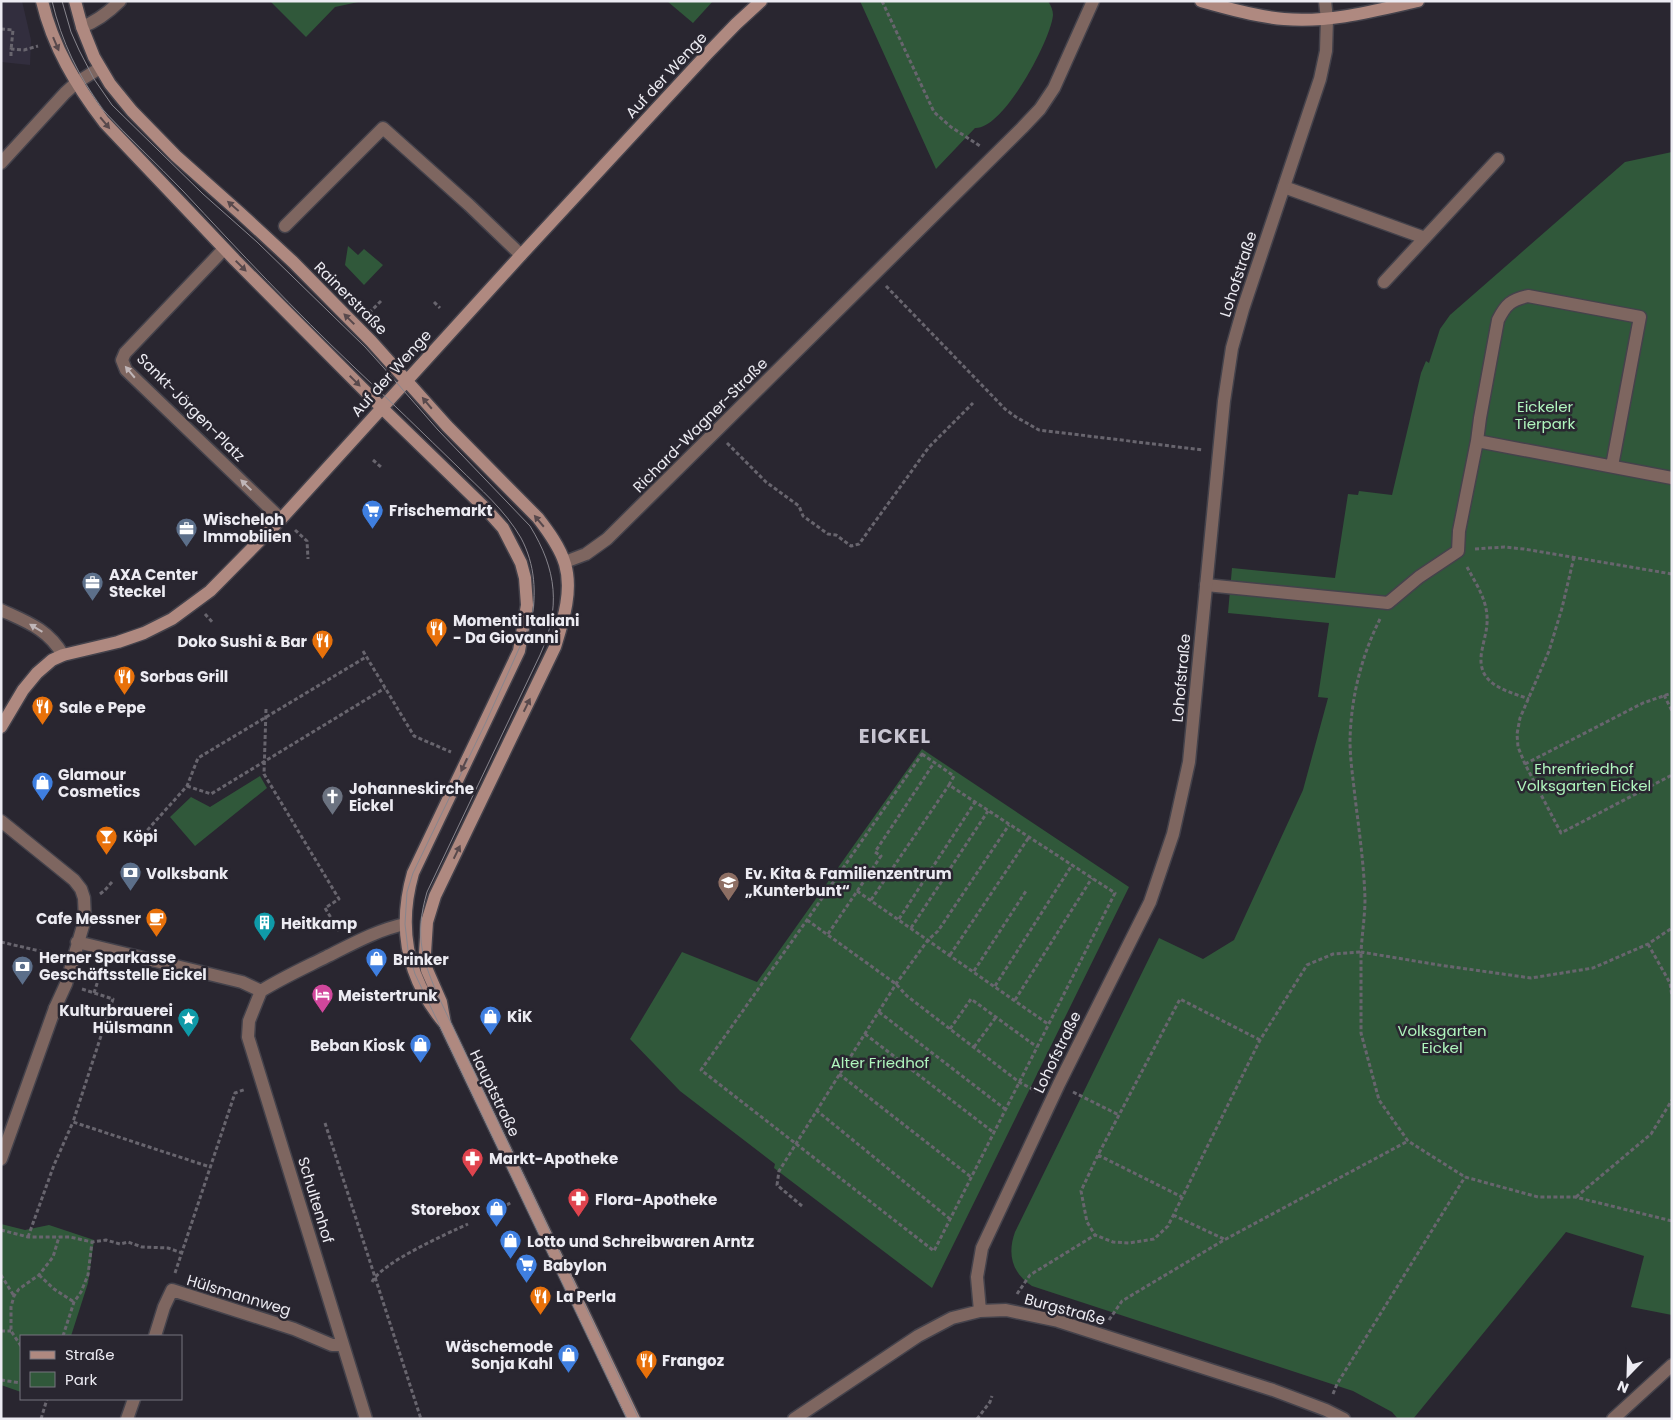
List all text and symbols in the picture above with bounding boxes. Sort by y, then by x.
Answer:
street label: Auf der Wenge [621,27,711,123]
one-way arrow [53,37,61,51]
one-way arrow [99,116,110,129]
one-way arrow [227,200,239,212]
street label: Lohofstraße [1214,229,1262,319]
street label: Rainerstraße [310,257,392,339]
one-way arrow [234,260,246,272]
one-way arrow [344,313,356,325]
street label: Auf der Wenge [346,325,436,421]
street label: Sankt-Jörgen-Platz [132,348,250,466]
street label: Richard-Wagner-Straße [628,353,772,497]
one-way arrow [124,365,135,378]
one-way arrow [349,375,361,387]
park label: Eickeler Tierpark [1515,396,1575,434]
one-way arrow [421,398,433,410]
one-way arrow [240,479,252,491]
supermarket icon: Frischemarkt [361,498,385,529]
place label: Frischemarkt [389,500,493,521]
place label: Wischeloh Immobilien [203,509,292,547]
one-way arrow [534,514,545,527]
office icon: Wischeloh Immobilien [175,516,199,547]
place label: AXA Center Steckel [109,564,198,602]
office icon: AXA Center Steckel [81,571,105,602]
place label: Momenti Italiani - Da Giovanni [453,610,580,648]
restaurant icon: Momenti Italiani - Da Giovanni [425,617,449,648]
one-way arrow [30,623,43,632]
restaurant icon: Doko Sushi & Bar [311,629,335,660]
place label: Doko Sushi & Bar [177,631,308,652]
street label: Lohofstraße [1167,633,1195,723]
restaurant icon: Sorbas Grill [112,664,136,695]
place label: Sorbas Grill [140,666,228,687]
restaurant icon: Sale e Pepe [31,695,55,726]
place label: Sale e Pepe [59,697,146,718]
one-way arrow [523,698,531,712]
district label: EICKEL [859,722,931,750]
one-way arrow [460,758,468,772]
park label: Ehrenfriedhof Volksgarten Eickel [1517,758,1651,796]
place label: Glamour Cosmetics [58,764,140,802]
shop icon: Glamour Cosmetics [30,771,54,802]
place label: Johanneskirche Eickel [349,778,474,816]
church icon: Johanneskirche Eickel [321,785,345,816]
bar icon: Köpi [95,824,119,855]
place label: Köpi [123,826,158,847]
one-way arrow [453,845,461,859]
bank icon: Volksbank [118,861,142,892]
place label: Volksbank [146,863,229,884]
place label: Ev. Kita & Familienzentrum „Kunterbunt“ [745,863,952,901]
school or university icon: Ev. Kita & Familienzentrum „Kunterbunt“ [717,870,741,901]
cafe icon: Cafe Messner [145,906,169,937]
place label: Cafe Messner [36,908,142,929]
building icon: Heitkamp [253,911,277,942]
place label: Heitkamp [281,913,357,934]
place label: Herner Sparkasse Geschäftsstelle Eickel [39,947,207,985]
shop icon: Brinker [365,947,389,978]
place label: Brinker [393,949,449,970]
bank icon: Herner Sparkasse Geschäftsstelle Eickel [11,954,35,985]
hotel icon: Meistertrunk [310,983,334,1014]
place label: Meistertrunk [338,985,438,1006]
place label: Kulturbrauerei Hülsmann [59,1000,173,1038]
shop icon: KiK [479,1004,503,1035]
place label: KiK [507,1006,533,1027]
place icon: Kulturbrauerei Hülsmann [177,1007,201,1038]
street label: Lohofstraße [1028,1008,1086,1096]
park label: Volksgarten Eickel [1397,1020,1487,1058]
shop icon: Beban Kiosk [409,1033,433,1064]
place label: Beban Kiosk [310,1035,406,1056]
street label: Hauptstraße [465,1046,525,1140]
park label: Alter Friedhof [831,1052,929,1073]
pharmacy icon: Markt-Apotheke [461,1146,485,1177]
place label: Markt-Apotheke [489,1148,618,1169]
street label: Schultenhof [293,1154,339,1246]
pharmacy icon: Flora-Apotheke [567,1187,591,1218]
place label: Flora-Apotheke [595,1189,717,1210]
shop icon: Storebox [484,1197,508,1228]
place label: Storebox [411,1199,480,1220]
shop icon: Lotto und Schreibwaren Arntz [499,1229,523,1260]
place label: Lotto und Schreibwaren Arntz [527,1231,754,1252]
supermarket icon: Babylon [515,1253,539,1284]
place label: Babylon [543,1255,607,1276]
street label: Hülsmannweg [184,1269,294,1321]
restaurant icon: La Perla [528,1284,552,1315]
place label: La Perla [556,1286,616,1307]
street label: Burgstraße [1022,1288,1108,1330]
legend [20,1335,182,1400]
place label: Wäschemode Sonja Kahl [445,1336,553,1374]
shop icon: Wäschemode Sonja Kahl [557,1343,581,1374]
text: Straße [65,1344,115,1365]
restaurant icon: Frangoz [634,1348,658,1379]
place label: Frangoz [662,1350,724,1371]
north arrow [1603,1350,1653,1400]
text: Park [65,1369,97,1390]
text: N [1614,1376,1632,1398]

